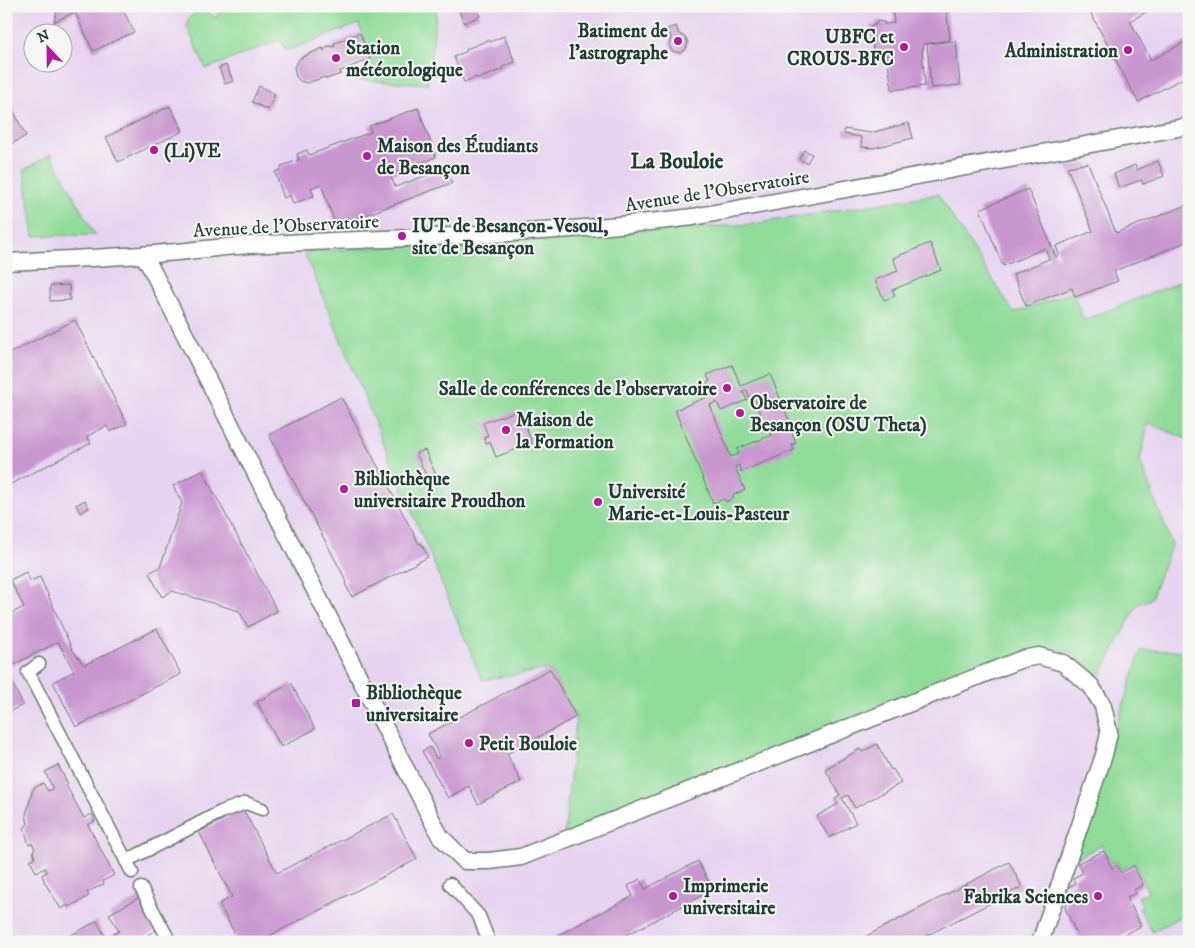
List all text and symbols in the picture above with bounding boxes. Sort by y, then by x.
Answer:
place label: Batiment de l'astrographe [568,20,668,65]
north arrow [22,22,72,72]
text: N [35,26,53,47]
place label: UBFC et CROUS-BFC [787,26,895,71]
marker: Batiment de l'astrographe [672,35,684,47]
place label: Station météorologique [346,37,463,83]
place label: Administration [1004,40,1119,63]
marker: UBFC et CROUS-BFC [898,41,910,53]
marker: Administration [1122,44,1134,56]
marker: Station météorologique [330,52,342,64]
place label: Maison des Étudiants de Besançon [377,133,539,180]
place label: (Li)VE [164,140,221,163]
marker: (Li)VE [148,144,160,156]
district label: La Bouloie [631,149,724,175]
marker: Maison des Étudiants de Besançon [361,150,373,162]
street label: Avenue de l'Observatoire [623,166,811,217]
street label: Avenue de l'Observatoire [192,210,380,243]
place label: IUT de Besançon-Vesoul, site de Besançon [412,215,608,260]
marker: IUT de Besançon-Vesoul, site de Besançon [396,230,408,242]
place label: Salle de conférences de l'observatoire [439,378,717,401]
marker: Salle de conférences de l'observatoire [721,382,733,394]
place label: Observatoire de Besançon (OSU Theta) [750,392,927,437]
marker: Observatoire de Besançon (OSU Theta) [734,407,746,419]
place label: Maison de la Formation [515,409,615,454]
marker: Maison de la Formation [500,424,512,436]
place label: Bibliothèque universitaire Proudhon [354,468,527,513]
place label: Université Marie-et-Louis-Pasteur [608,481,790,526]
marker: Bibliothèque universitaire Proudhon [338,483,350,495]
marker: Université Marie-et-Louis-Pasteur [592,496,604,508]
place label: Bibliothèque universitaire [366,682,462,727]
marker: Bibliothèque universitaire [350,697,362,709]
place label: Petit Bouloie [479,733,577,756]
marker: Petit Bouloie [463,737,475,749]
place label: Imprimerie universitaire [683,875,776,920]
place label: Fabrika Sciences [963,886,1089,909]
marker: Imprimerie universitaire [667,890,679,902]
marker: Fabrika Sciences [1092,890,1104,902]

